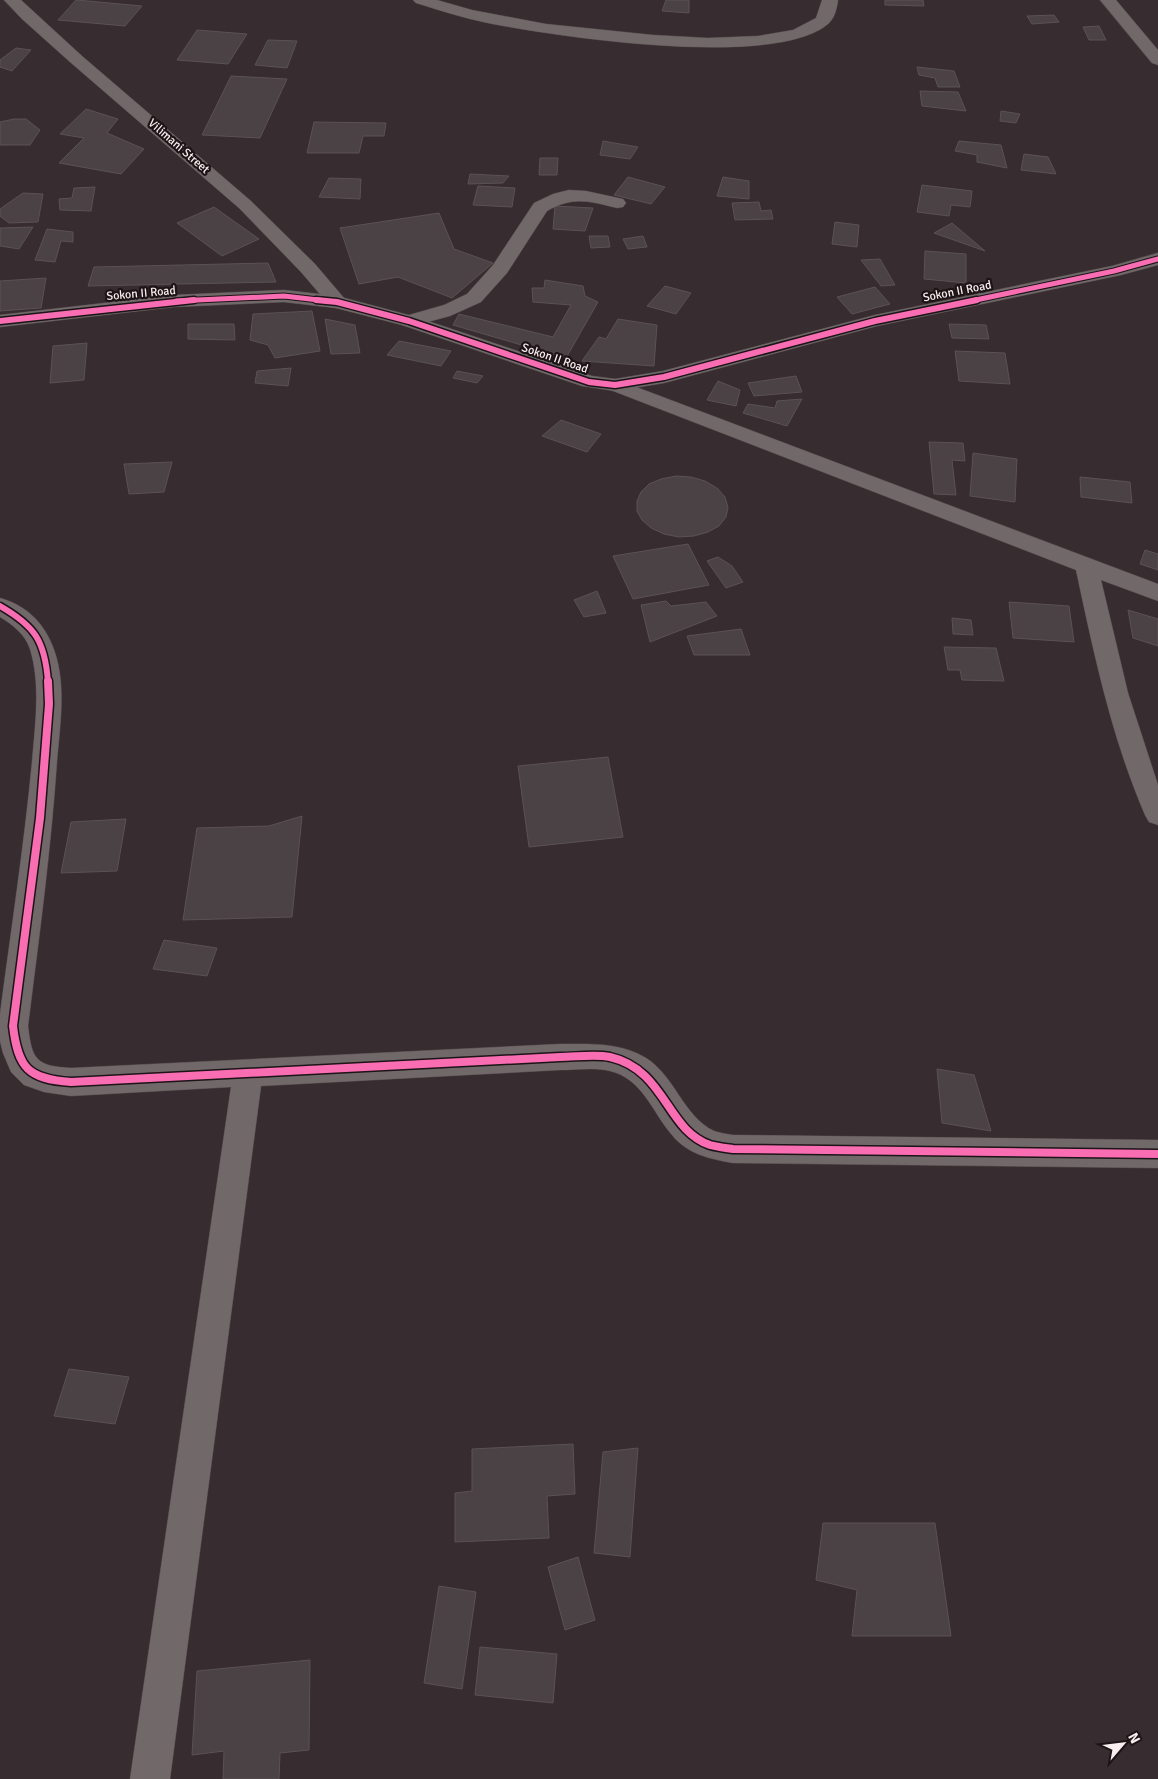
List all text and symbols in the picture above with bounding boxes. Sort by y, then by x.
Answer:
street label: Vilimani Street [145,116,212,177]
street label: Sokon II Road [922,277,993,305]
street label: Sokon II Road [106,283,176,304]
street label: Sokon II Road [520,340,590,377]
north arrow [1098,1719,1148,1769]
text: N [1124,1730,1144,1746]

